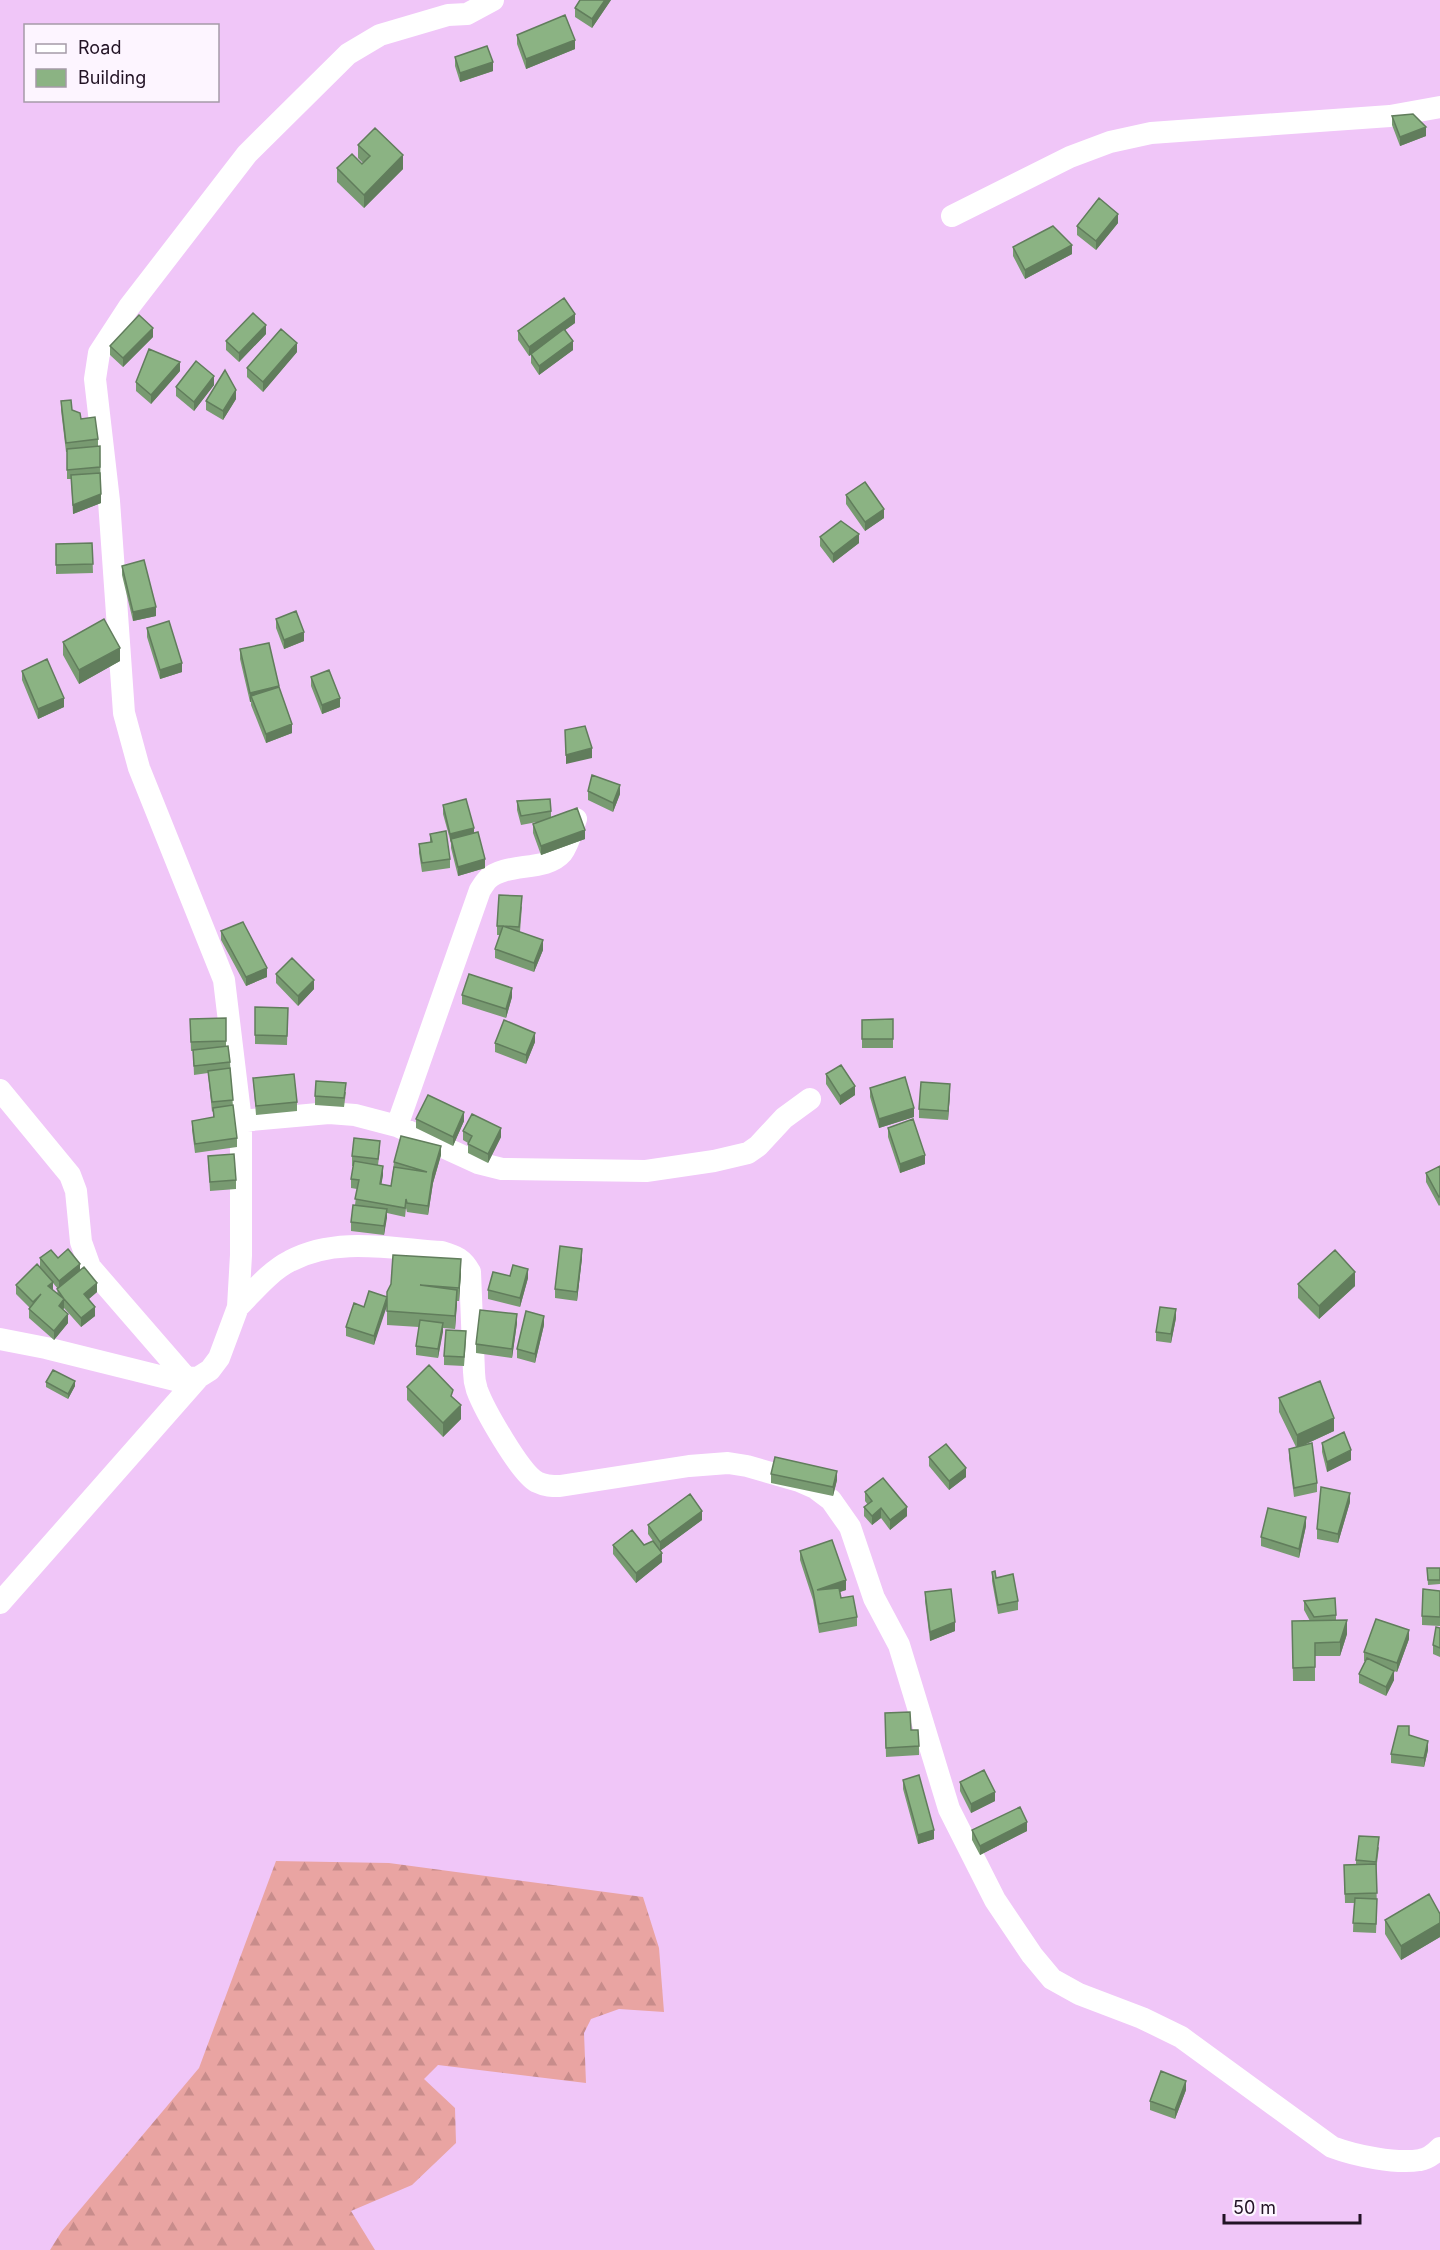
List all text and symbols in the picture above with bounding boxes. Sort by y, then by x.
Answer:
legend [24,24,219,102]
text: Road [78,37,121,58]
text: Building [78,67,146,88]
scale bar [1224,2187,1360,2225]
text: 50 m [1233,2197,1276,2218]

